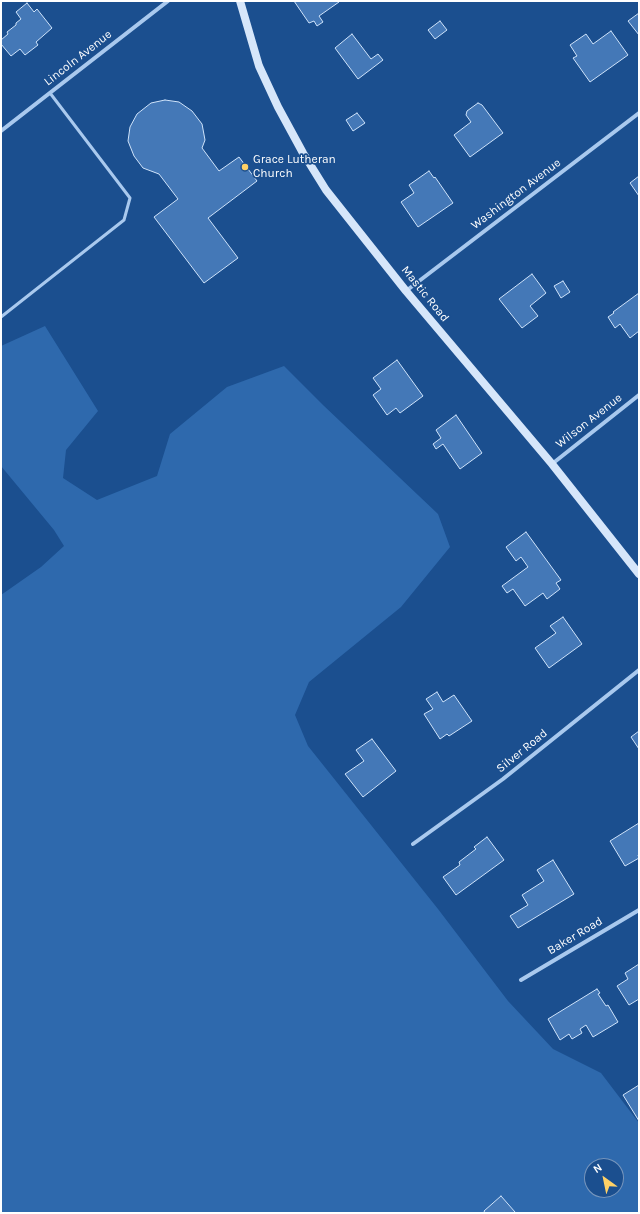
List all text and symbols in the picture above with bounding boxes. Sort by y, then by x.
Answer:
street label: Lincoln Avenue [41,27,115,89]
place label: Grace Lutheran Church [253,153,336,181]
street label: Washington Avenue [468,156,564,232]
marker: Grace Lutheran Church [240,162,250,172]
street label: Mastic Road [398,263,452,325]
street label: Wilson Avenue [553,391,625,451]
street label: Silver Road [494,726,550,776]
street label: Baker Road [545,914,605,958]
north arrow [584,1158,624,1198]
text: N [591,1161,605,1176]

